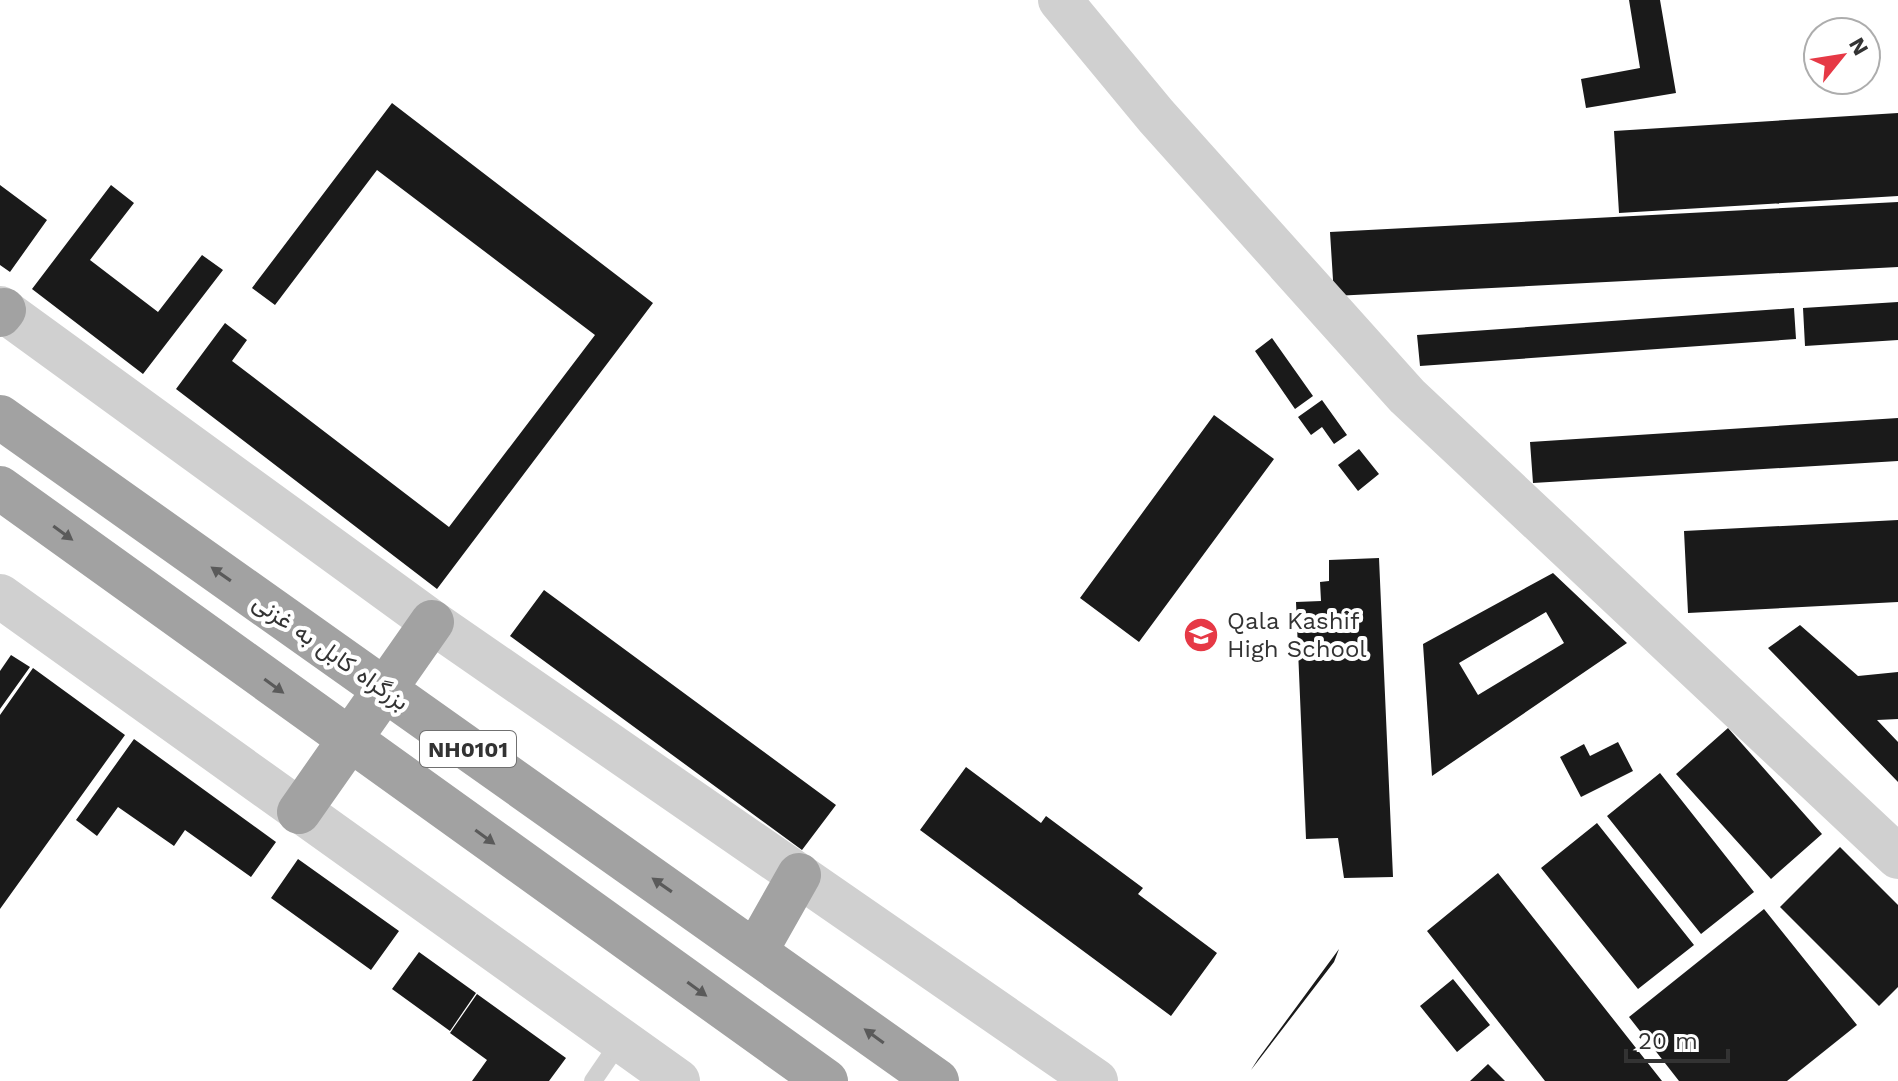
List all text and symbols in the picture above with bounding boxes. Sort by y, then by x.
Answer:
north arrow [1802,16,1882,96]
text: N [1844,33,1874,60]
one-way arrow [53,525,74,541]
one-way arrow [210,567,231,582]
street label: بزرگراه کابل به غزنی [247,588,414,717]
place label: Qala Kashif High School [1227,607,1367,663]
school or university icon: Qala Kashif High School [1182,616,1220,654]
one-way arrow [263,678,285,694]
road number: NH0101 [420,731,516,767]
one-way arrow [475,829,496,844]
one-way arrow [651,877,673,893]
one-way arrow [686,980,707,996]
scale bar [1626,1013,1728,1063]
text: 20 m [1638,1027,1698,1055]
one-way arrow [863,1028,885,1044]

